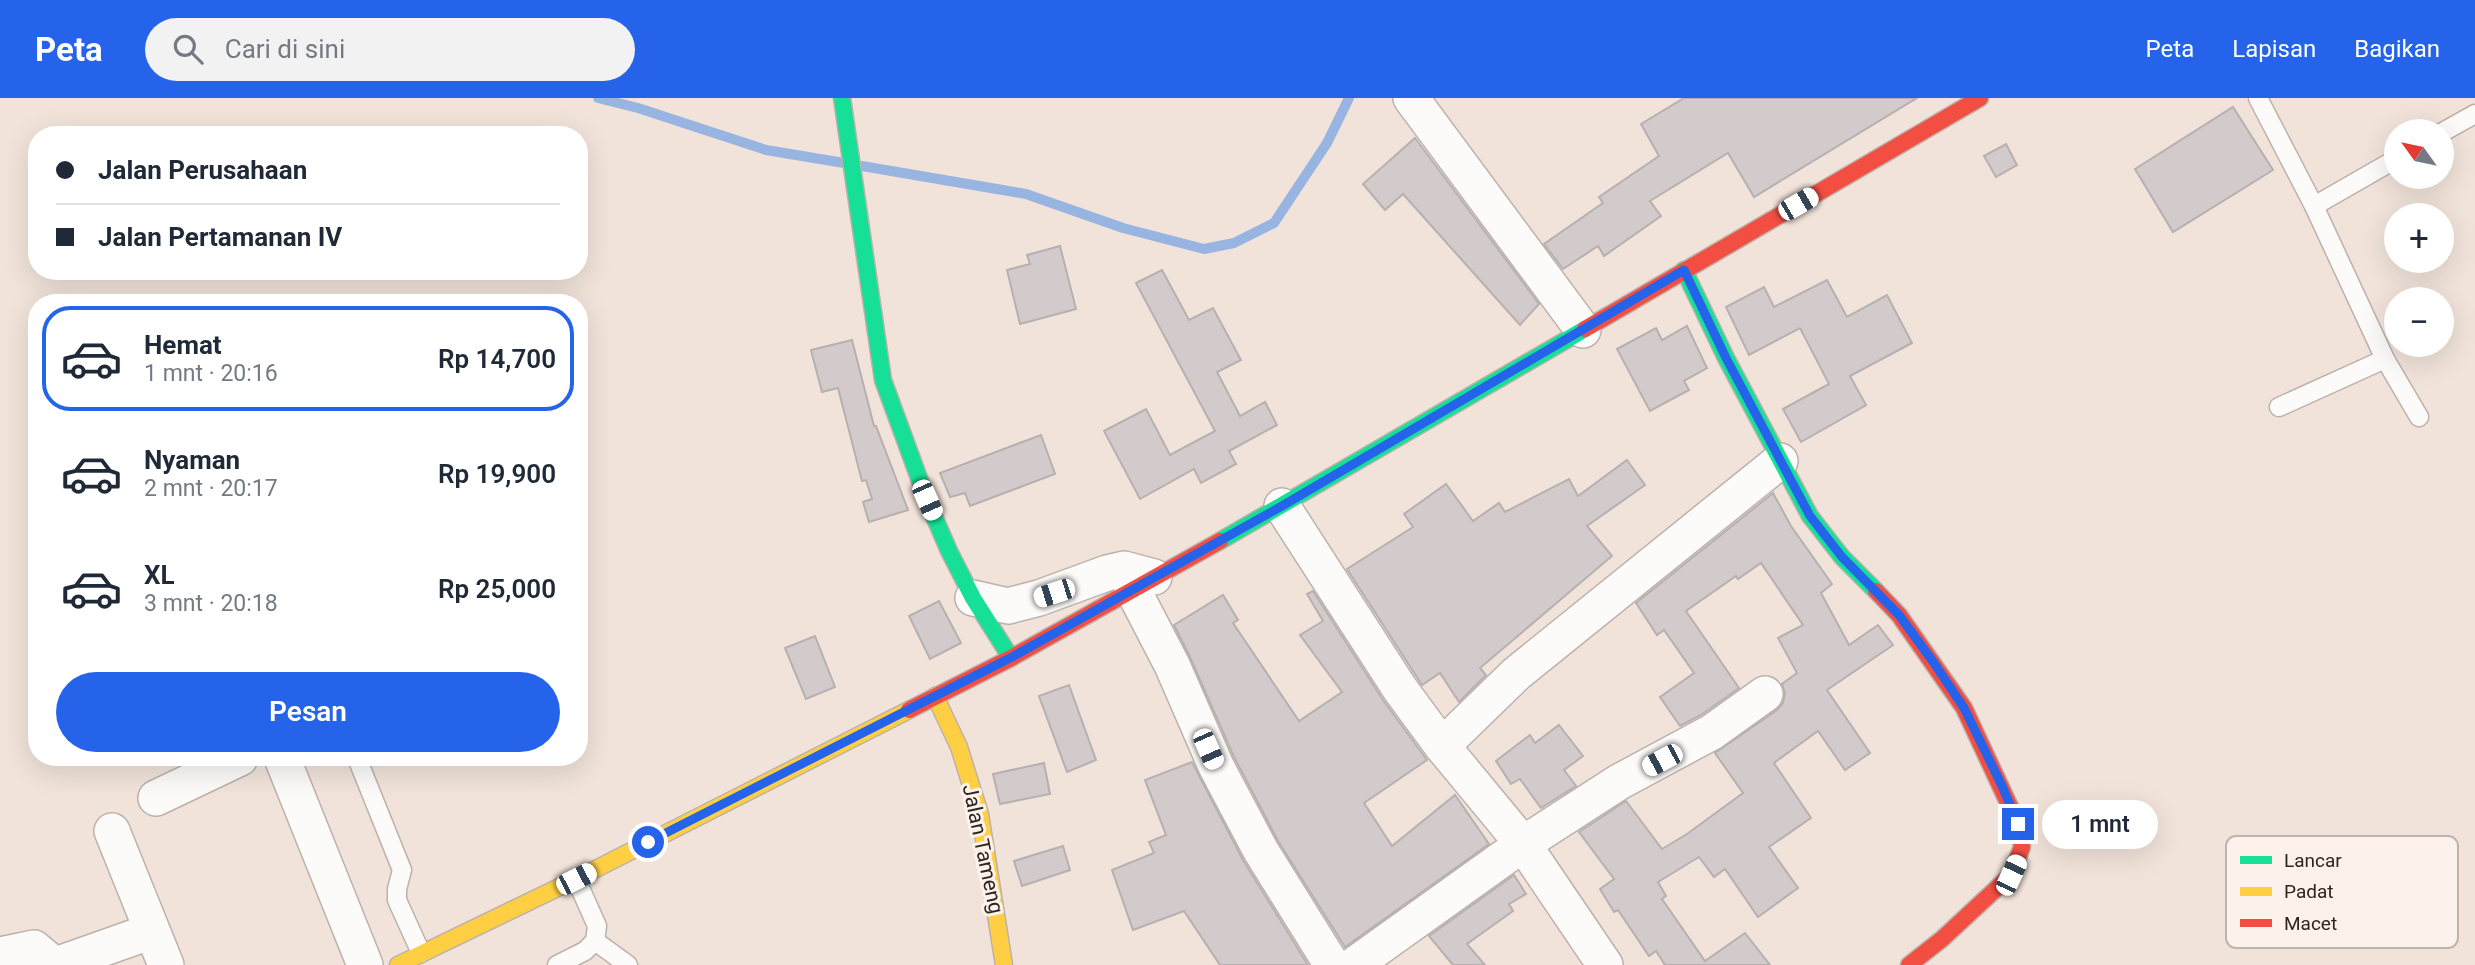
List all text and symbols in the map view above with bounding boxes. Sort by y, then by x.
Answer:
search box [145,18,635,81]
text: Peta [35,30,103,69]
icon: search [169,30,207,68]
text: Cari di sini [225,34,345,64]
text: Peta [2146,35,2194,63]
text: Lapisan [2232,35,2316,63]
text: Bagikan [2354,35,2440,63]
north arrow [2384,119,2454,189]
map controls [2384,119,2454,357]
text: Jalan Perusahaan [98,155,307,185]
car [1775,184,1822,224]
button: + [2384,203,2454,273]
text: Jalan Pertamanan IV [98,222,342,252]
button: − [2384,287,2454,357]
icon: car [60,327,123,390]
text: Hemat [144,330,222,360]
text: Rp 14,700 [438,344,556,374]
text: 1 mnt · 20:16 [144,360,278,387]
icon: car [60,442,123,505]
text: Nyaman [144,445,240,475]
text: Rp 19,900 [438,459,556,489]
text: 2 mnt · 20:17 [144,475,278,502]
car [909,477,946,523]
icon: car [60,557,123,620]
text: XL [144,560,175,590]
text: Rp 25,000 [438,574,556,604]
car [1031,577,1078,609]
text: 3 mnt · 20:18 [144,590,278,617]
button: Pesan [56,672,560,752]
car [1190,726,1227,772]
car [1639,741,1686,779]
street label: Jalan Tameng [958,782,1008,916]
callout: 1 mnt [2042,800,2158,848]
route end [2002,808,2034,840]
text: 1 mnt [2070,811,2130,838]
route start [632,826,664,858]
legend [2226,836,2458,948]
text: Lancar [2284,849,2342,872]
car [1993,852,2030,898]
car [553,860,600,898]
text: Padat [2284,880,2334,903]
text: Macet [2284,912,2337,935]

